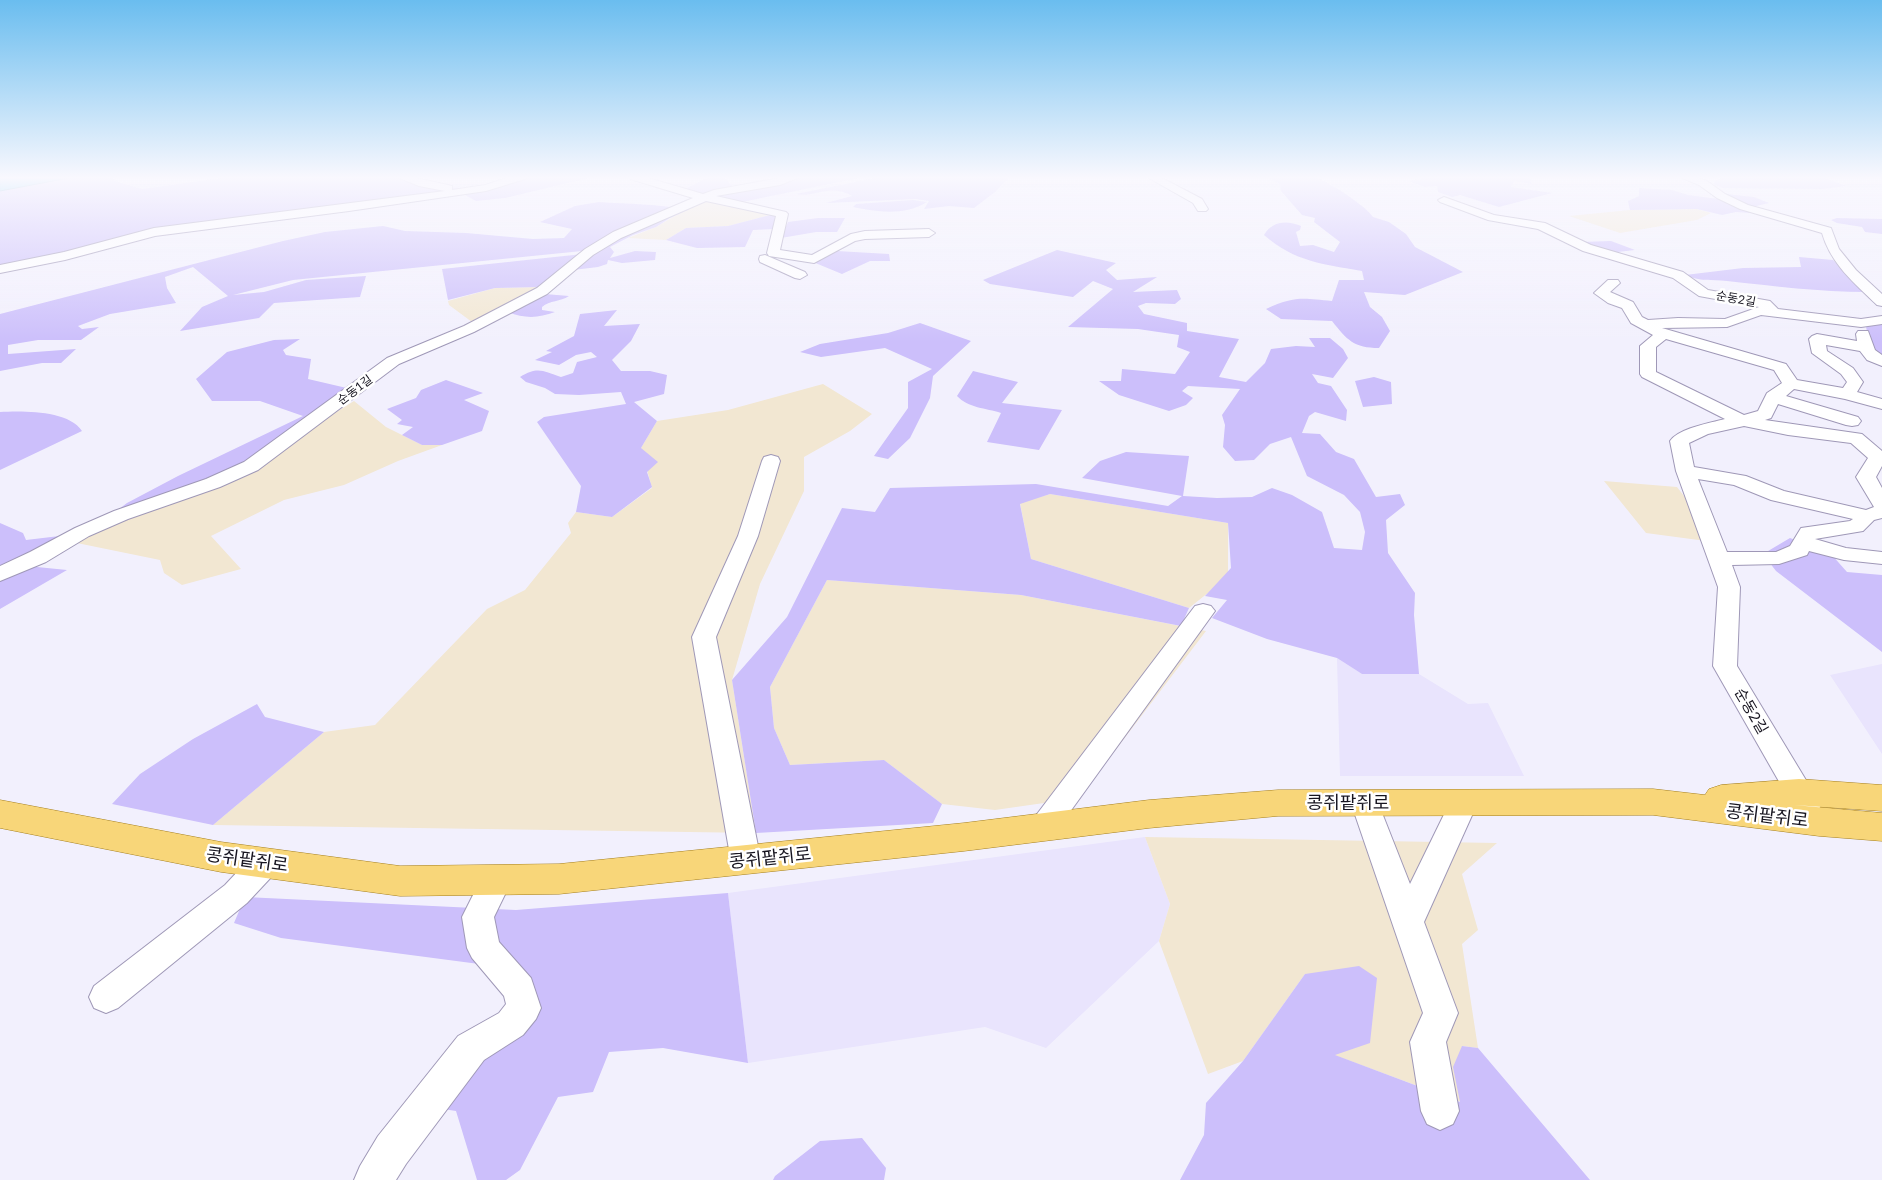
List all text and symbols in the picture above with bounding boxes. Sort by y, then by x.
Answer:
street label: 순동2길 [1715,288,1757,310]
street label: 순동1길 [335,372,375,408]
street label: 순동2길 [1731,685,1771,737]
street label: 콩쥐팥쥐로 [1307,792,1389,814]
street label: 콩쥐팥쥐로 [1725,800,1809,832]
street label: 콩쥐팥쥐로 [728,843,812,873]
street label: 콩쥐팥쥐로 [204,844,290,876]

